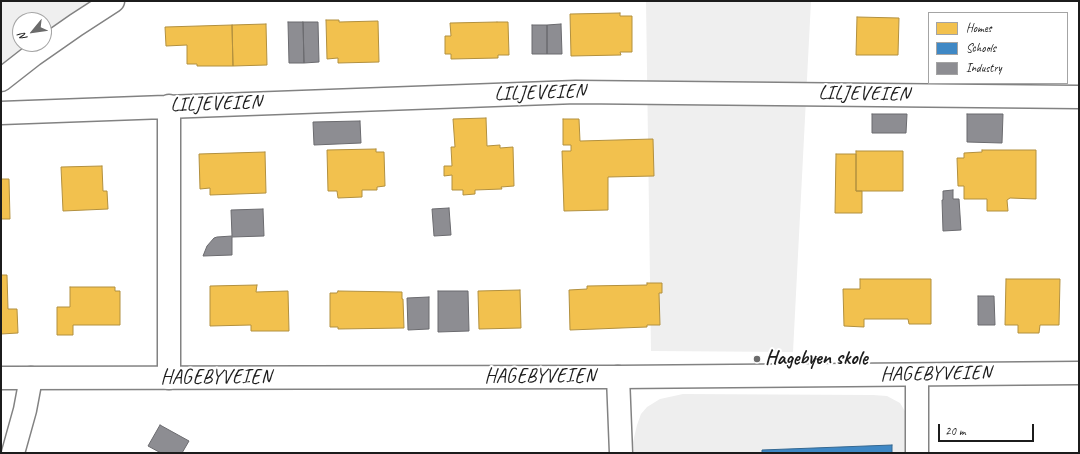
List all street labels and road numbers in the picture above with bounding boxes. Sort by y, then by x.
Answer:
street label: LILJEVEIEN [494,79,586,107]
street label: LILJEVEIEN [818,81,910,107]
street label: LILJEVEIEN [170,90,262,118]
street label: HAGEBYVEIEN [880,361,992,387]
street label: HAGEBYVEIEN [484,365,596,389]
street label: HAGEBYVEIEN [160,366,272,390]

